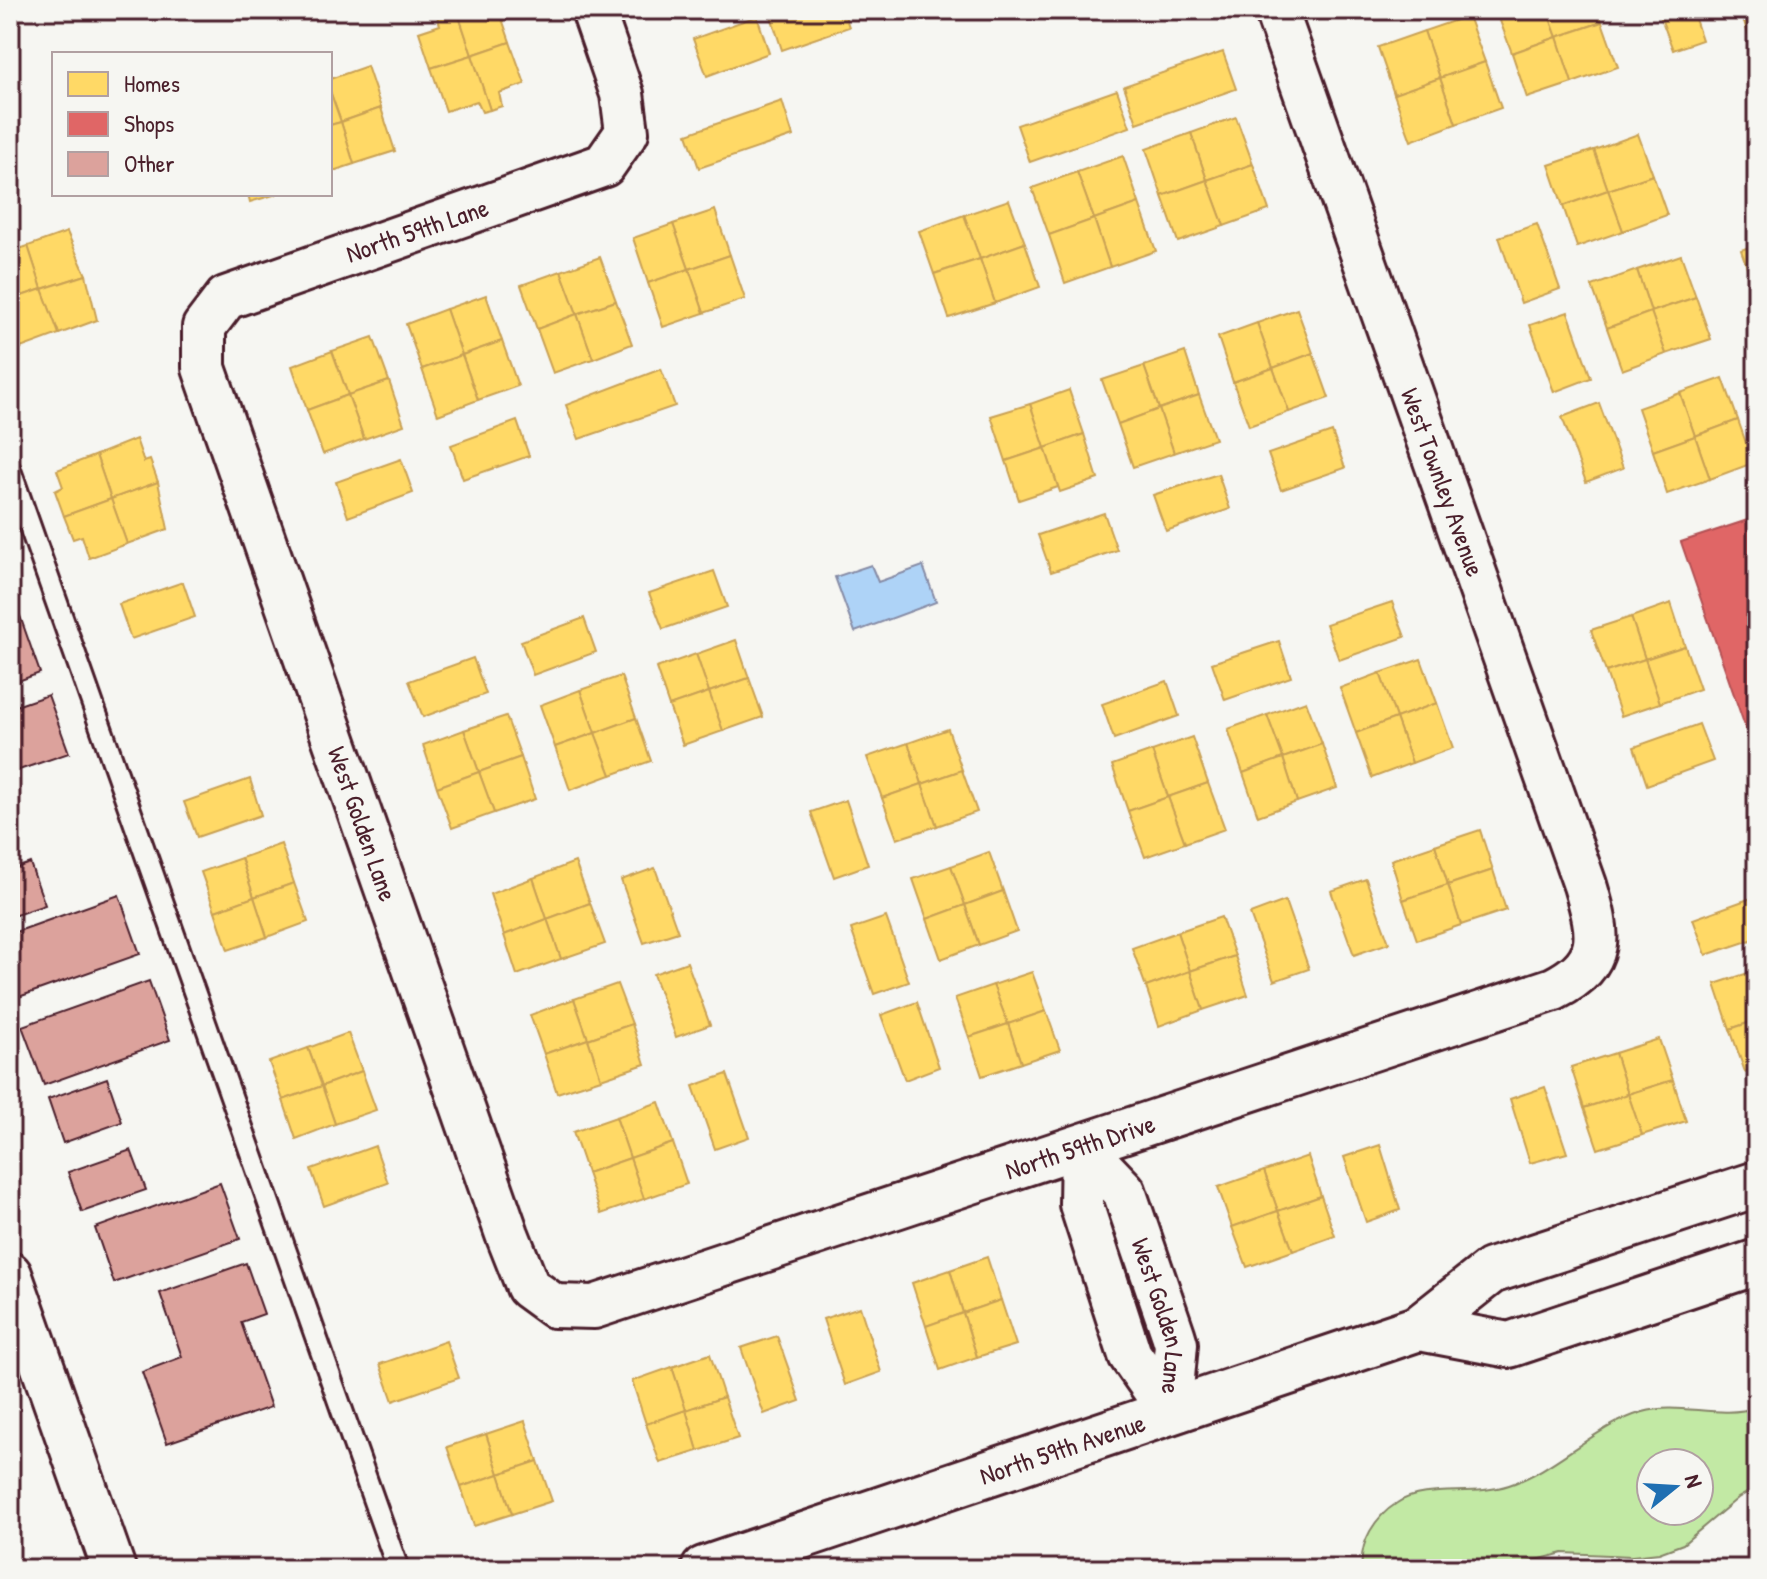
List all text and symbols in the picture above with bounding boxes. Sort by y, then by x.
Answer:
legend [52,52,332,196]
text: Homes [124,67,180,99]
text: Shops [124,107,174,139]
text: Other [124,147,174,179]
street label: North 59th Lane [341,189,493,271]
street label: West Townley Avenue [1393,383,1493,581]
street label: West Golden Lane [320,741,407,905]
street label: North 59th Drive [1000,1105,1159,1187]
street label: West Golden Lane [1124,1233,1193,1396]
street label: North 59th Avenue [975,1404,1150,1492]
north arrow [1635,1447,1715,1527]
text: N [1678,1471,1710,1491]

